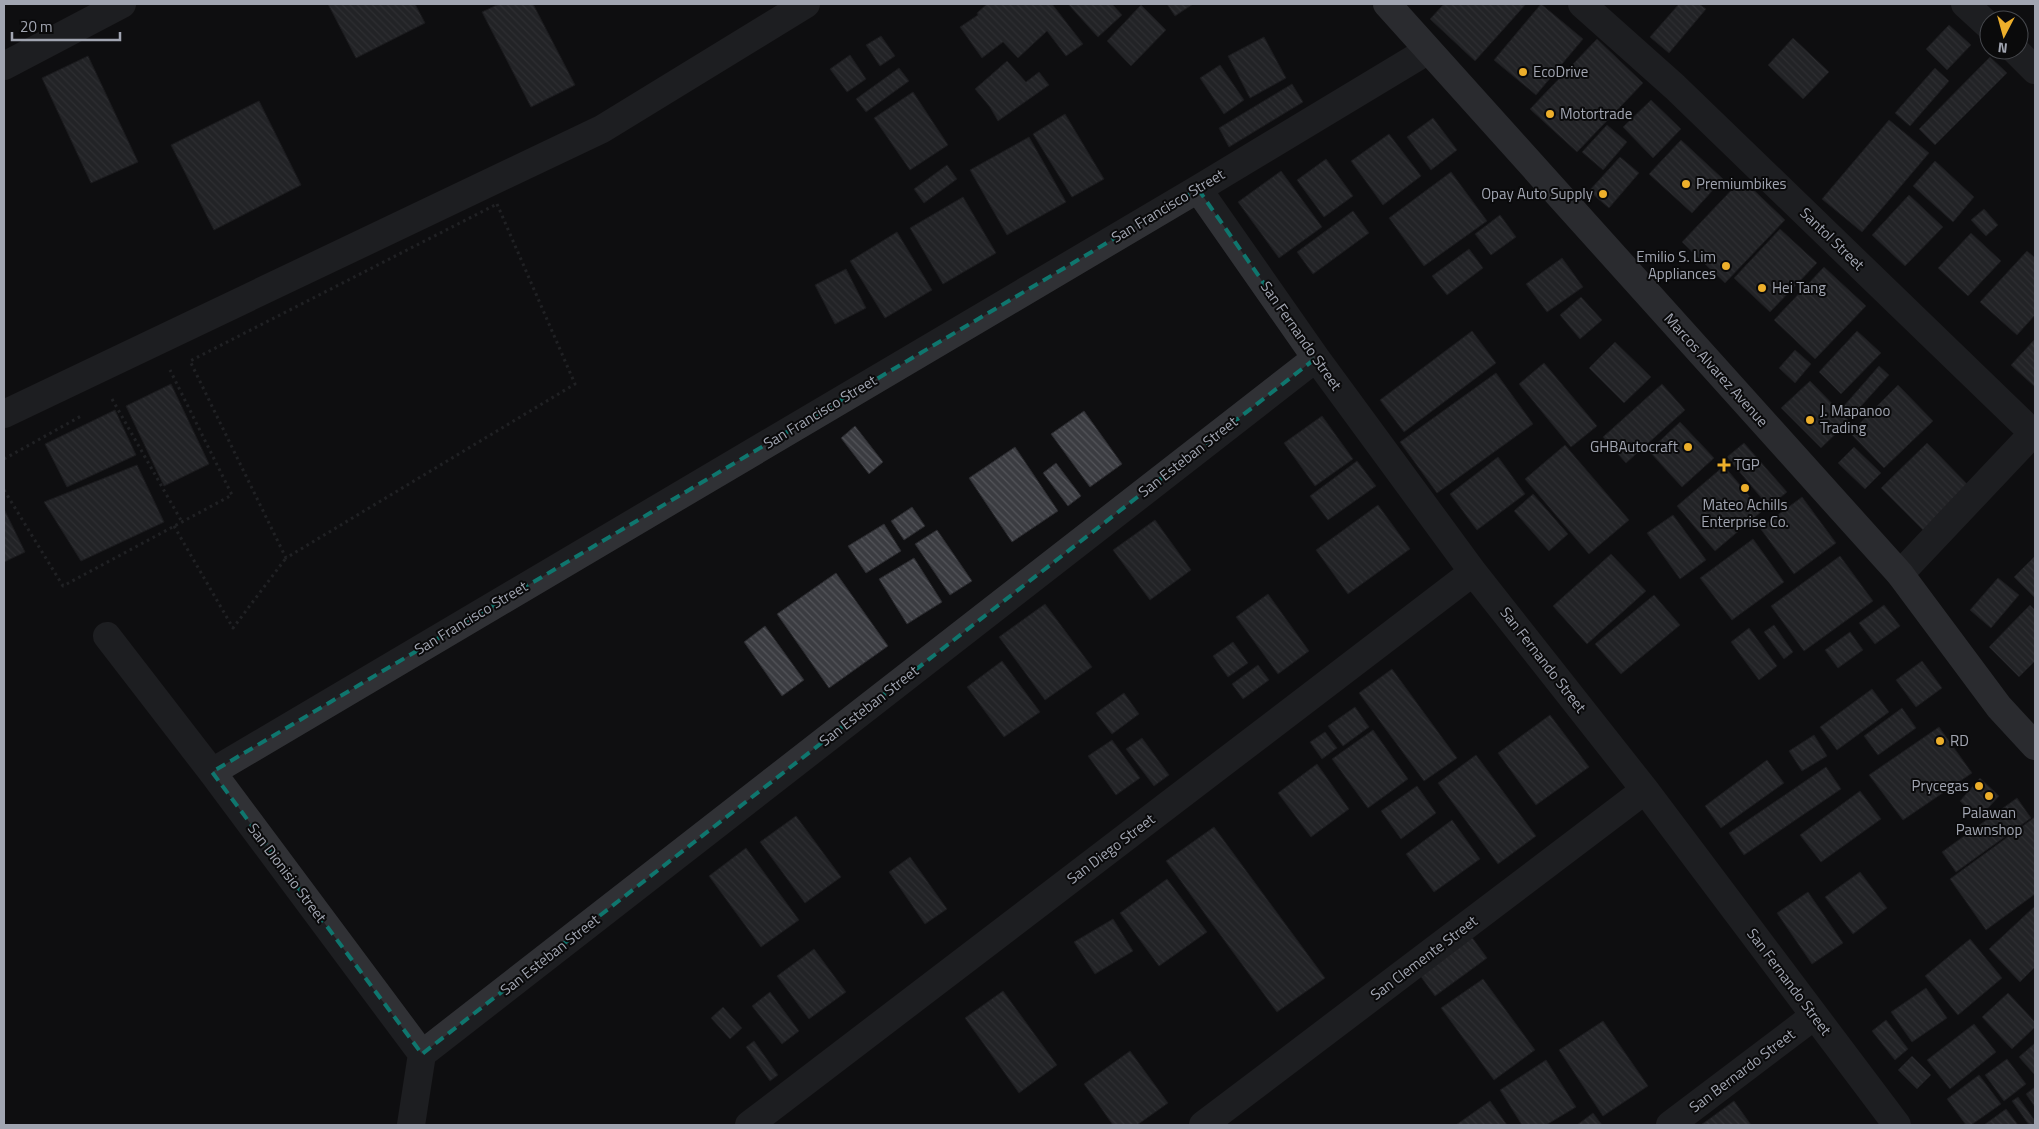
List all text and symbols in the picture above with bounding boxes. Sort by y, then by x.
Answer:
scale bar [12,10,120,42]
north arrow [1979,10,2029,60]
text: 20 m [20,15,53,38]
text: N [1997,37,2009,59]
place label: EcoDrive [1533,60,1588,83]
marker: EcoDrive [1517,66,1529,78]
place label: Motortrade [1560,102,1632,125]
marker: Motortrade [1544,108,1556,120]
street label: San Francisco Street [1107,162,1229,249]
place label: Premiumbikes [1696,172,1787,195]
marker: Premiumbikes [1680,178,1692,190]
place label: Opay Auto Supply [1481,182,1593,205]
marker: Opay Auto Supply [1597,188,1609,200]
street label: Santol Street [1795,202,1870,276]
place label: Emilio S. Lim Appliances [1636,245,1716,285]
marker: Emilio S. Lim Appliances [1720,260,1732,272]
street label: San Fernando Street [1255,276,1348,396]
place label: Hei Tang [1772,276,1826,299]
marker: Hei Tang [1756,282,1768,294]
street label: Marcos Alvarez Avenue [1659,308,1774,432]
street label: San Francisco Street [759,368,881,455]
place label: J. Mapanoo Trading [1820,399,1890,439]
street label: San Esteban Street [1133,410,1243,503]
marker: J. Mapanoo Trading [1804,414,1816,426]
place label: GHBAutocraft [1590,435,1679,458]
marker: GHBAutocraft [1682,441,1694,453]
place label: TGP [1734,453,1760,476]
marker: TGP [1718,459,1730,471]
marker: Mateo Achills Enterprise Co. [1739,482,1751,494]
place label: Mateo Achills Enterprise Co. [1701,493,1789,533]
street label: San Francisco Street [410,574,532,661]
street label: San Fernando Street [1495,602,1593,718]
street label: San Esteban Street [814,659,924,752]
place label: RD [1950,729,1969,752]
marker: RD [1934,735,1946,747]
place label: Prycegas [1912,774,1969,797]
marker: Prycegas [1973,780,1985,792]
marker: Palawan Pawnshop [1983,790,1995,802]
place label: Palawan Pawnshop [1956,801,2022,841]
street label: San Diego Street [1062,807,1160,889]
street label: San Dionisio Street [242,818,333,928]
street label: San Esteban Street [495,908,605,1001]
street label: San Clemente Street [1365,909,1483,1006]
street label: San Fernando Street [1741,923,1838,1041]
street label: San Bernardo Street [1684,1023,1800,1118]

